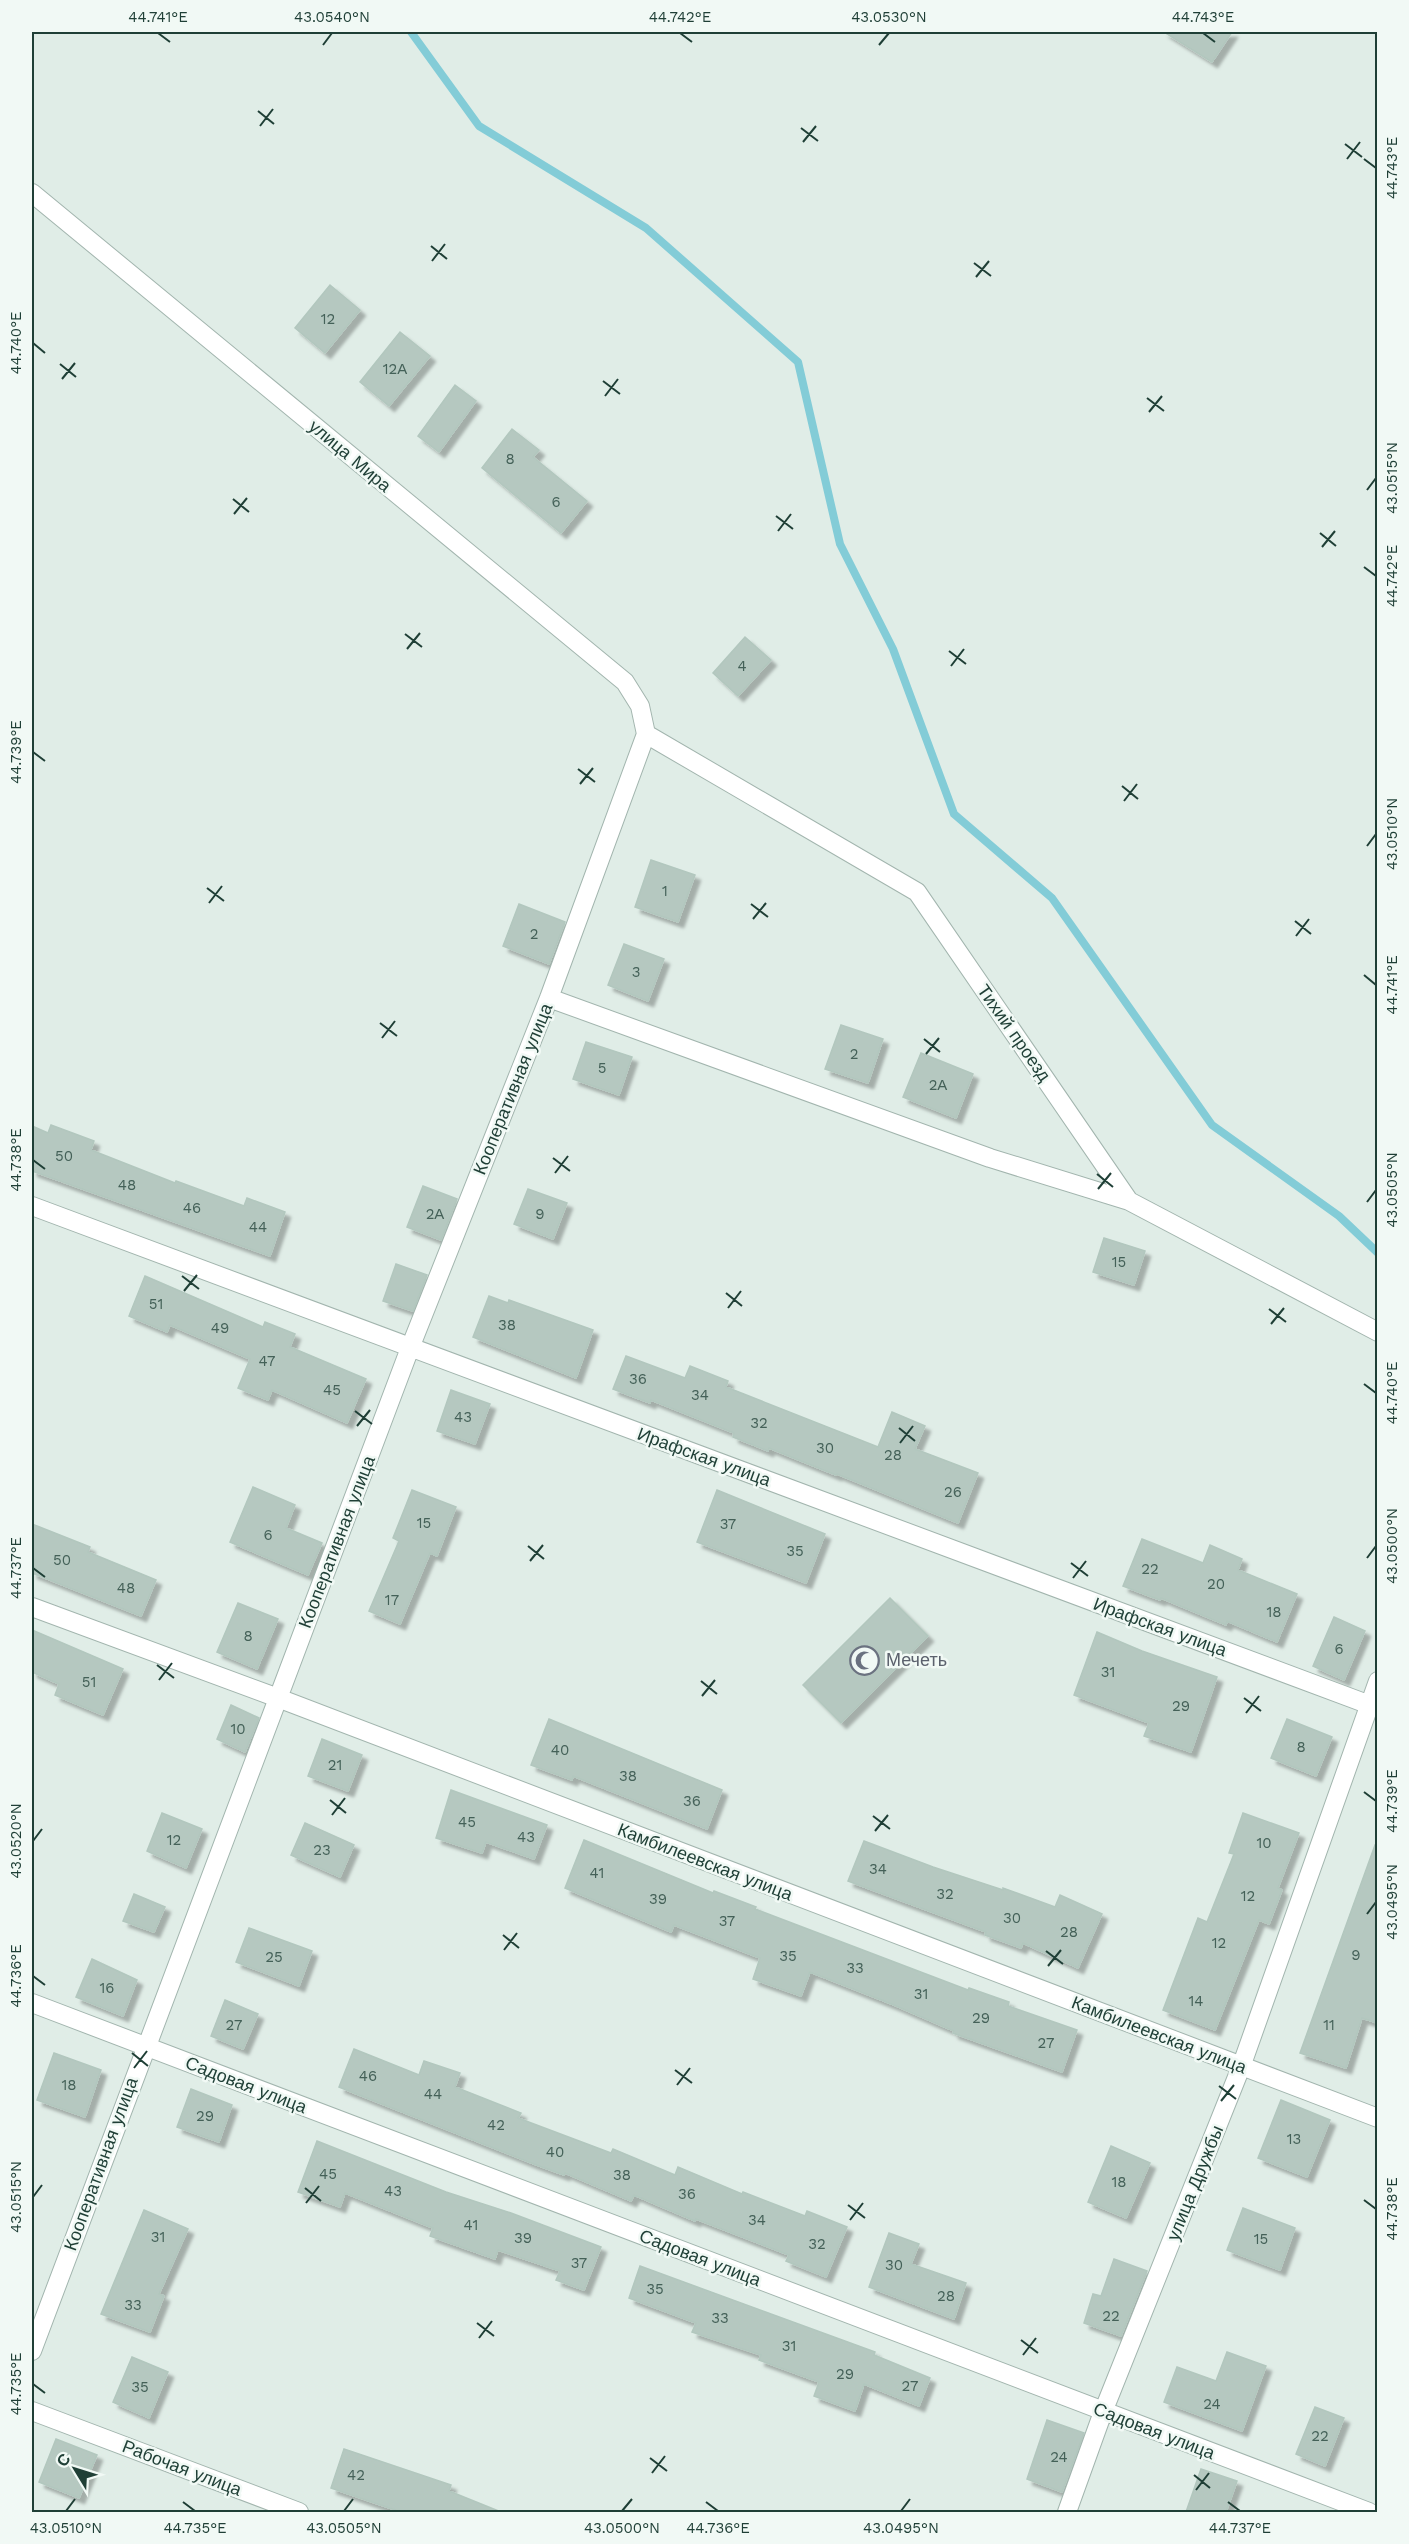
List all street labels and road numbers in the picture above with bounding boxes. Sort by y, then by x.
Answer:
street label: улица Мира [305,415,396,497]
street label: Тихий проезд [973,980,1056,1086]
street label: Кооперативная улица [469,999,557,1178]
street label: Ирафская улица [635,1423,775,1491]
street label: Кооперативная улица [294,1452,379,1631]
street label: Ирафская улица [1091,1593,1231,1661]
street label: Камбилеевская улица [615,1818,796,1905]
street label: Камбилеевская улица [1069,1991,1250,2078]
street label: Садовая улица [182,2052,311,2118]
street label: Кооперативная улица [59,2073,142,2253]
street label: улица Дружбы [1162,2122,1227,2243]
street label: Садовая улица [636,2225,765,2291]
street label: Садовая улица [1090,2398,1219,2464]
street label: Рабочая улица [120,2435,246,2500]

